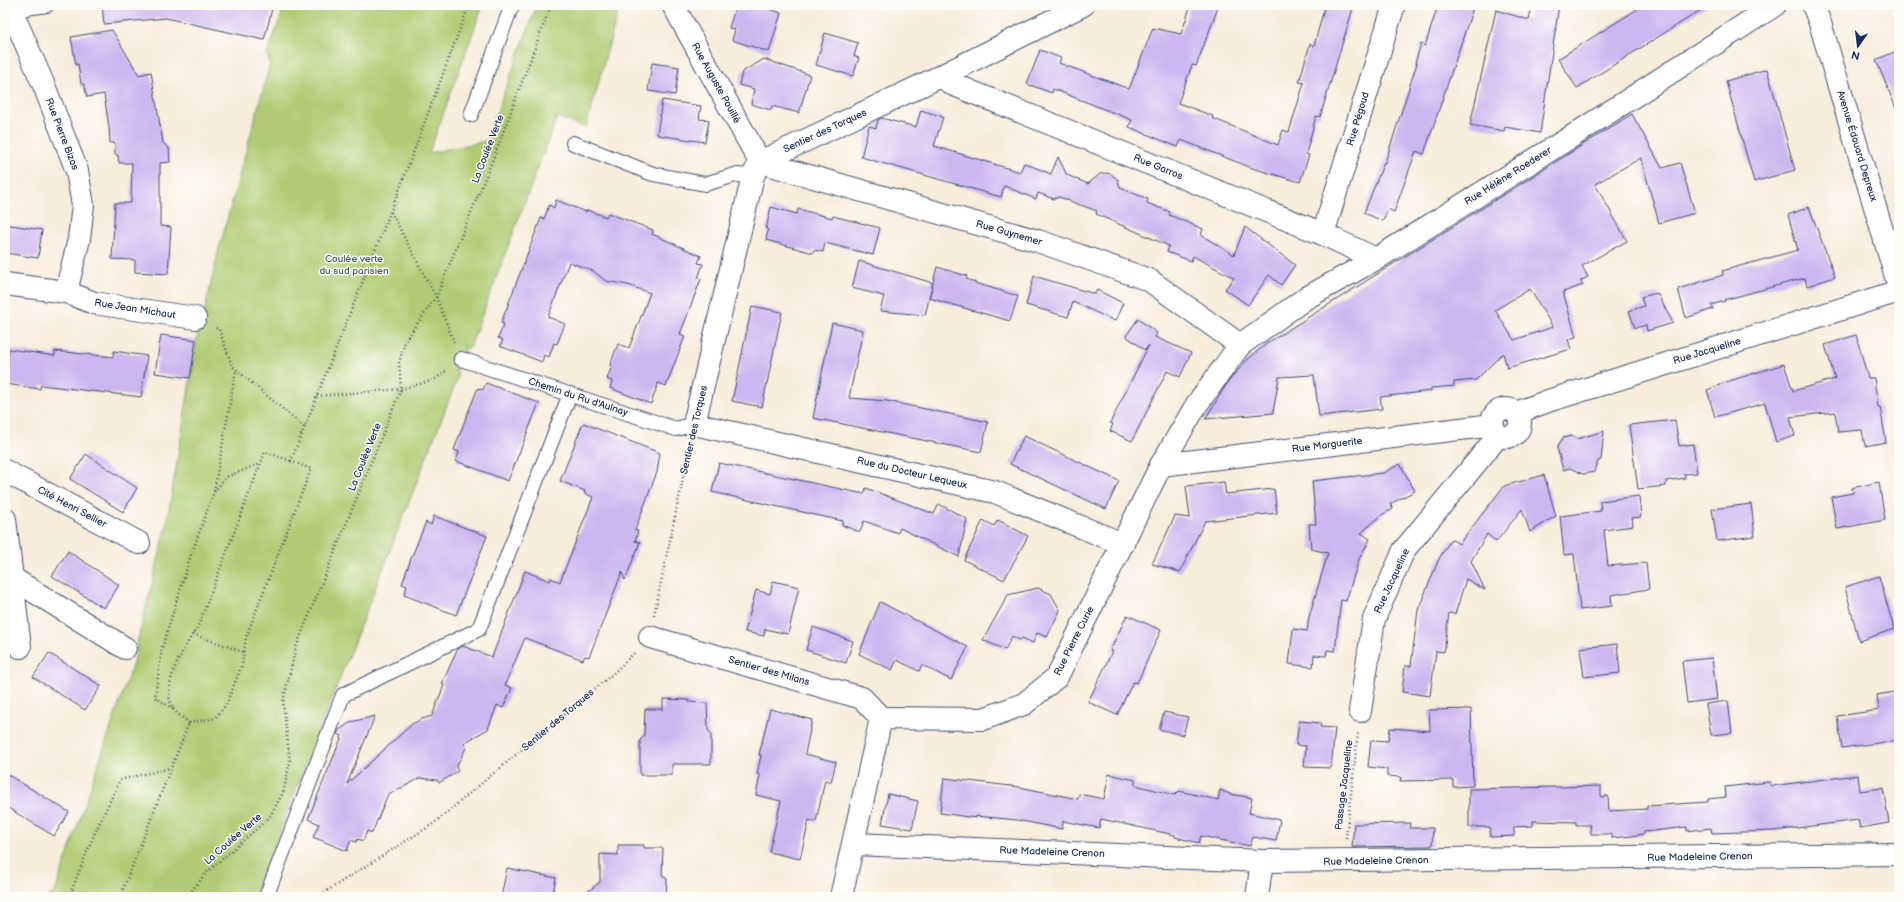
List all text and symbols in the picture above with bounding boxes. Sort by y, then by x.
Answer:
north arrow [1838,26,1878,66]
street label: Rue Auguste Pouillé [689,41,743,125]
text: N [1850,48,1861,63]
street label: Avenue Édouard Depreux [1834,89,1880,203]
street label: Rue Pégoud [1344,90,1372,147]
street label: Rue Pierre Bizos [43,96,81,172]
street label: Sentier des Torques [781,106,869,156]
street label: La Coulée Verte [469,113,507,185]
street label: Rue Hélène Roederer [1462,144,1554,208]
street label: Rue Garros [1132,152,1184,182]
street label: Rue Guynemer [975,218,1044,248]
park label: Coulée verte du sud parisien [319,253,389,277]
street label: Rue Jean Michaut [94,297,176,321]
street label: Rue Jacqueline [1672,335,1742,367]
street label: Chemin du Ru d'Aulnay [527,375,630,419]
street label: Sentier des Torques [678,384,710,476]
street label: La Coulée Verte [346,421,384,493]
street label: Rue Marguerite [1291,435,1363,455]
street label: Rue du Docteur Lequeux [856,454,969,492]
street label: Cité Henri Sellier [35,484,109,530]
street label: Rue Jacqueline [1372,547,1412,615]
street label: Rue Pierre Curie [1051,604,1097,678]
street label: Sentier des Milans [727,654,811,688]
street label: Sentier des Torques [519,686,597,754]
street label: Passage Jacqueline [1333,739,1355,831]
street label: La Coulée Verte [202,811,264,867]
street label: Rue Madeleine Crenon [999,844,1105,860]
street label: Rue Madeleine Crenon [1647,850,1753,864]
street label: Rue Madeleine Crenon [1323,854,1429,868]

